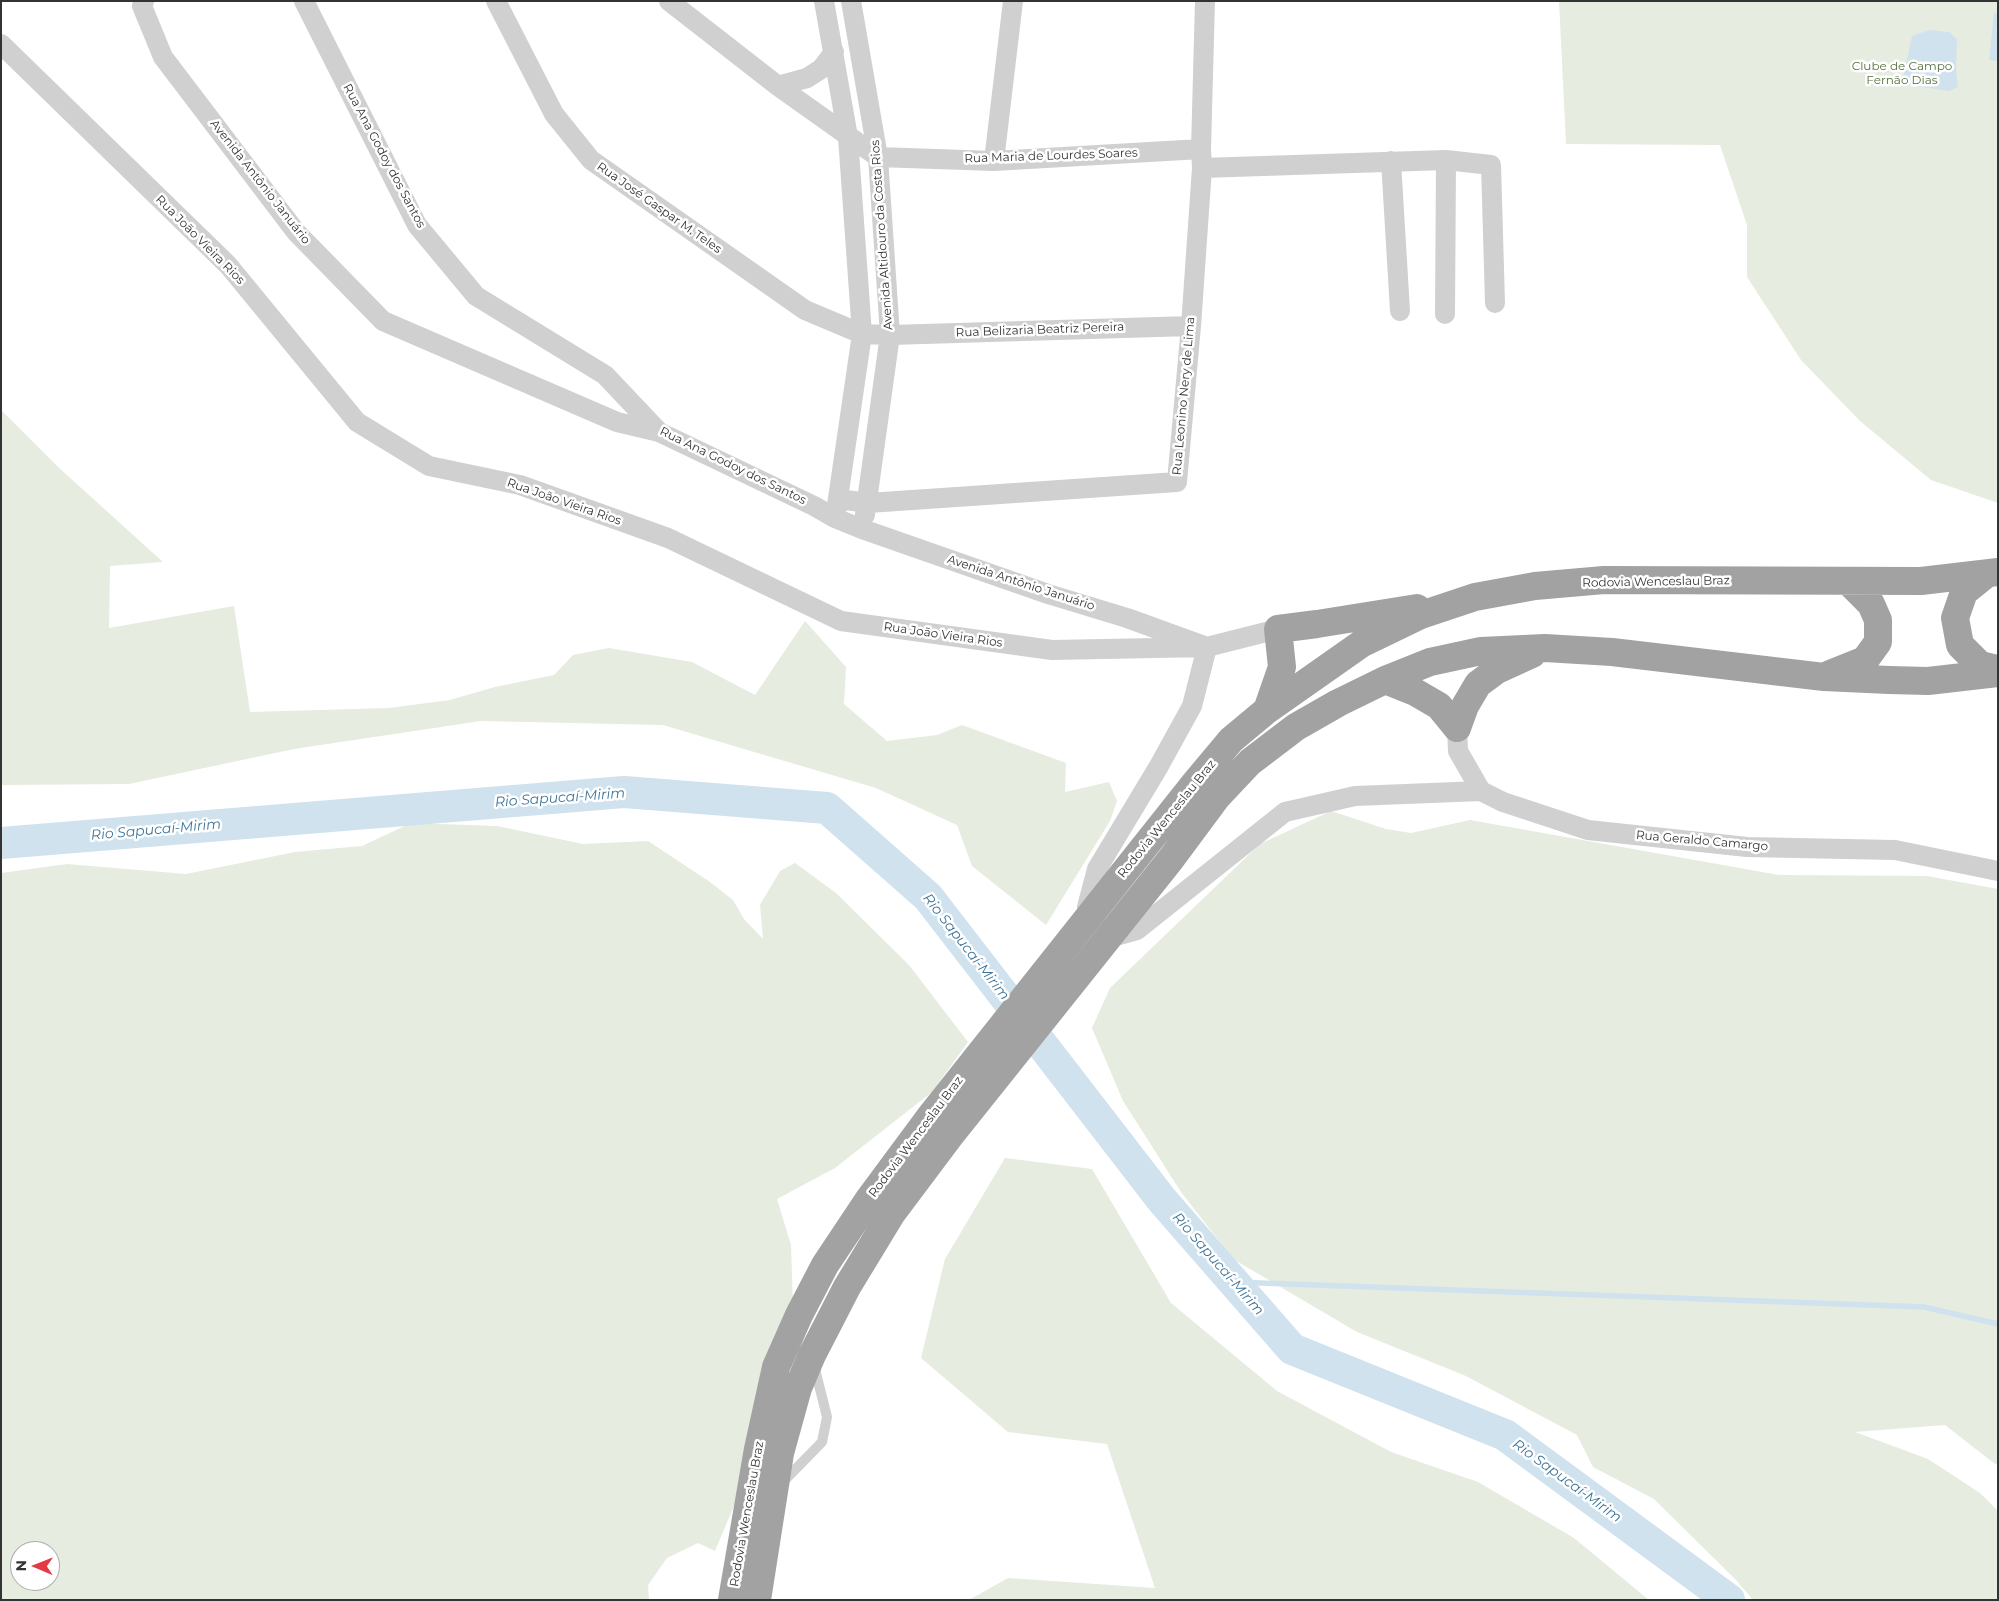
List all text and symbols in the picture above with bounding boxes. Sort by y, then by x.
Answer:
park label: Clube de Campo Fernão Dias [1852,59,1952,87]
street label: Rua Ana Godoy dos Santos [340,82,428,230]
street label: Avenida Antônio Januário [207,117,313,247]
street label: Avenida Altidouro da Costa Rios [868,139,896,331]
street label: Rua Maria de Lourdes Soares [964,146,1138,166]
street label: Rua José Gaspar M. Teles [594,159,724,257]
street label: Rua João Vieira Rios [153,193,247,287]
street label: Rua Leonino Nery de Lima [1170,316,1198,476]
street label: Rua Belizaria Beatriz Pereira [955,320,1125,340]
street label: Rua Ana Godoy dos Santos [657,424,809,508]
street label: Rua João Vieira Rios [505,476,623,528]
street label: Avenida Antônio Januário [945,552,1097,614]
street label: Rodovia Wenceslau Braz [1582,574,1730,590]
street label: Rua João Vieira Rios [883,620,1003,650]
street label: Rodovia Wenceslau Braz [1115,757,1219,881]
water label: Rio Sapucaí-Mirim [494,785,626,811]
water label: Rio Sapucaí-Mirim [90,816,222,844]
street label: Rua Geraldo Camargo [1635,828,1769,854]
water label: Rio Sapucaí-Mirim [919,890,1013,1004]
street label: Rodovia Wenceslau Braz [866,1074,966,1200]
water label: Rio Sapucaí-Mirim [1169,1209,1267,1319]
water label: Rio Sapucaí-Mirim [1509,1436,1625,1526]
street label: Rodovia Wenceslau Braz [727,1440,767,1588]
north arrow [10,1541,60,1591]
text: N [12,1560,30,1572]

